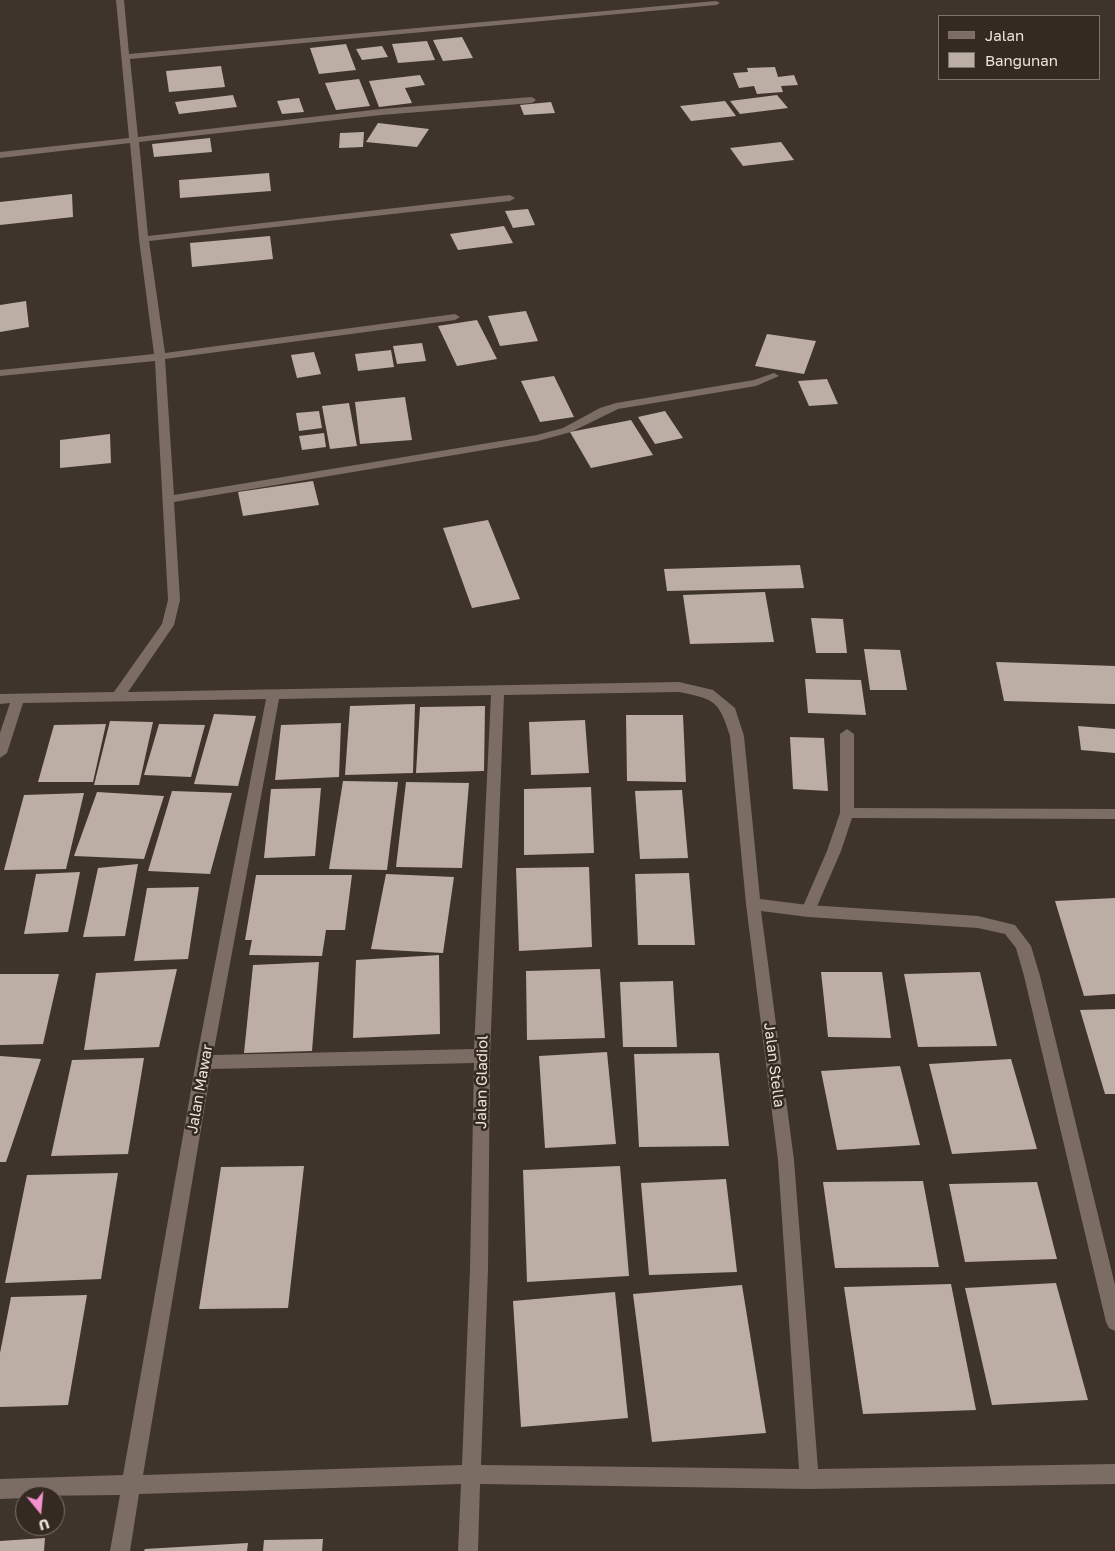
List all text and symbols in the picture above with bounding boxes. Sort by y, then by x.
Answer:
legend [938,15,1100,80]
text: Jalan [985,26,1024,44]
text: Bangunan [985,51,1058,69]
street label: Jalan Stella [760,1022,788,1108]
street label: Jalan Gladiol [472,1035,492,1129]
street label: Jalan Mawar [183,1043,217,1135]
north arrow [15,1486,65,1536]
text: U [37,1515,52,1534]

